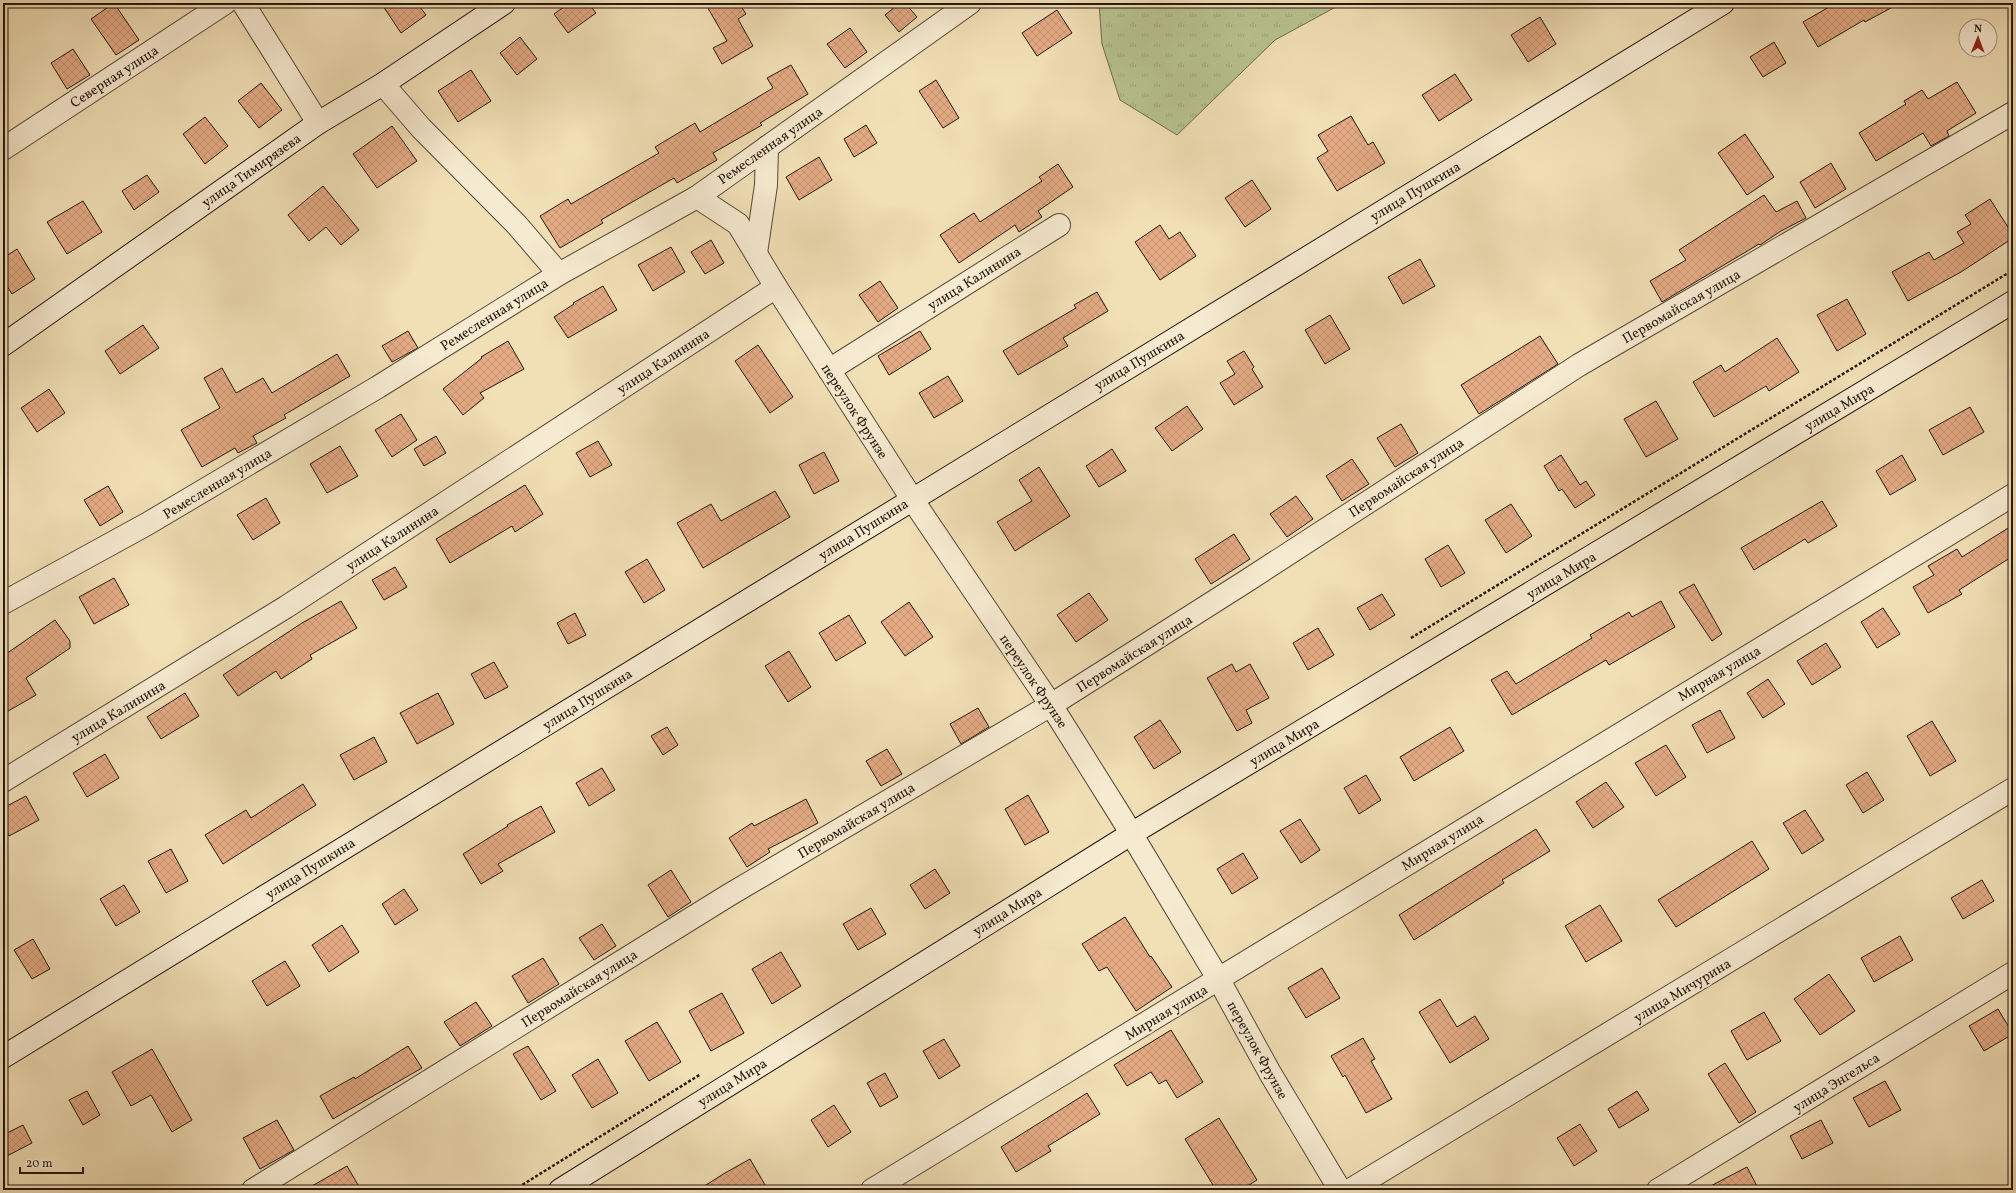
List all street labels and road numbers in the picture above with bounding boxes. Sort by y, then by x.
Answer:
street label: Северная улица [67,42,163,113]
street label: Ремесленная улица [715,103,827,190]
street label: улица Тимирязева [198,130,305,213]
street label: улица Пушкина [1367,158,1465,227]
street label: улица Калинина [924,243,1025,316]
street label: Первомайская улица [1619,266,1744,349]
street label: Ремесленная улица [437,274,552,356]
street label: улица Калинина [614,325,714,399]
street label: улица Пушкина [1091,327,1189,396]
street label: переулок Фрунзе [816,361,892,463]
street label: улица Мира [1801,380,1878,437]
street label: Первомайская улица [1346,434,1468,523]
street label: Ремесленная улица [160,444,276,524]
street label: улица Пушкина [815,495,912,565]
street label: улица Калинина [343,502,443,576]
street label: улица Мира [1523,548,1600,605]
street label: Первомайская улица [1073,611,1197,698]
street label: переулок Фрунзе [994,631,1072,733]
street label: Мирная улица [1675,642,1765,707]
street label: улица Пушкина [539,665,636,735]
street label: улица Калинина [68,677,170,748]
street label: улица Мира [1246,715,1323,772]
street label: Первомайская улица [795,779,919,864]
street label: Мирная улица [1398,810,1488,876]
street label: улица Пушкина [262,834,359,904]
street label: улица Мира [970,883,1046,941]
street label: Первомайская улица [518,946,642,1033]
street label: улица Мичурина [1631,955,1735,1028]
street label: Мирная улица [1122,981,1212,1046]
street label: переулок Фрунзе [1222,998,1292,1104]
street label: улица Энгельса [1790,1049,1884,1118]
street label: улица Мира [695,1054,771,1112]

